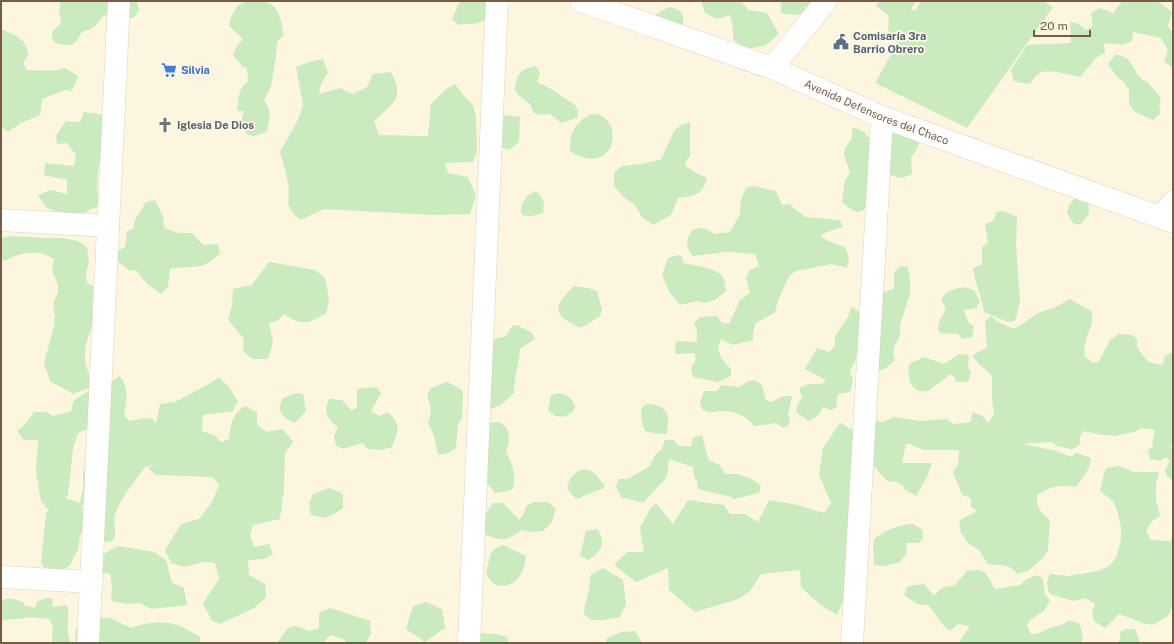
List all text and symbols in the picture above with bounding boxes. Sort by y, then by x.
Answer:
scale bar [1034,12,1090,38]
text: 20 m [1040,19,1068,33]
place label: Comisaría 3ra Barrio Obrero [853,30,926,55]
public building icon: Comisaría 3ra Barrio Obrero [832,33,850,51]
supermarket icon: Silvia [160,61,178,79]
place label: Silvia [181,64,210,76]
street label: Avenida Defensores del Chaco [802,77,951,147]
church icon: Iglesia De Dios [156,116,174,134]
place label: Iglesia De Dios [177,119,254,131]

